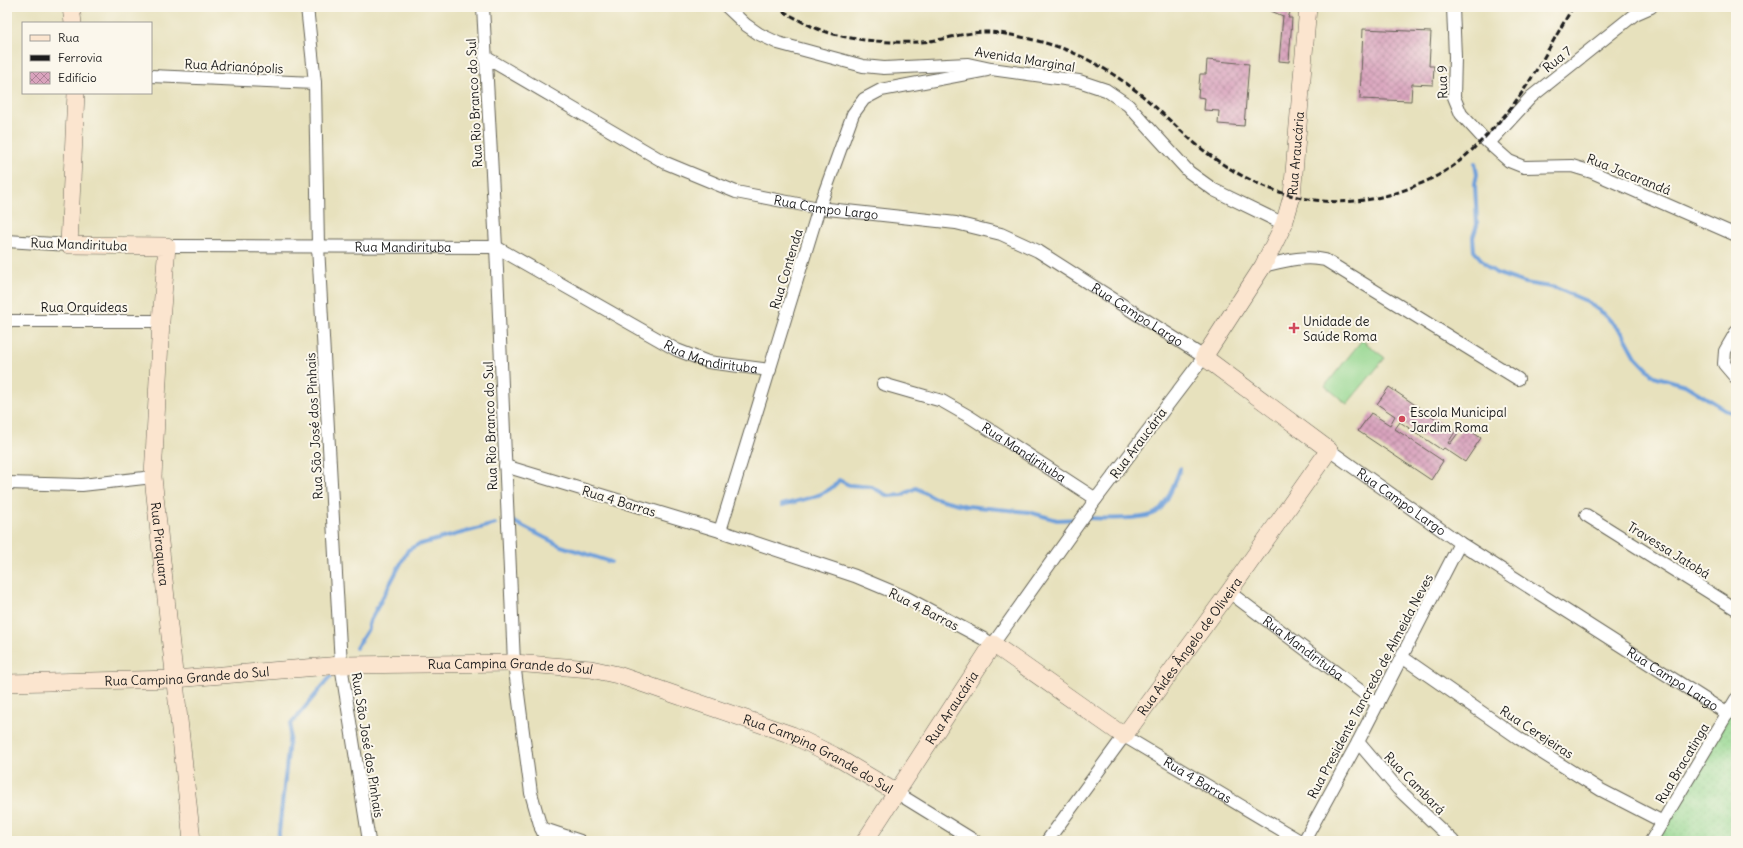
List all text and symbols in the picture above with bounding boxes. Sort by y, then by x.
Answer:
legend [22,22,152,94]
text: Rua [58,30,80,45]
street label: Rua Rio Branco do Sul [463,38,486,168]
street label: Rua 7 [1539,42,1576,76]
street label: Avenida Marginal [974,43,1076,76]
text: Ferrovia [58,50,103,65]
street label: Rua Adrianópolis [184,55,284,78]
street label: Rua 9 [1433,65,1452,99]
text: Edifício [58,70,97,85]
street label: Rua Araucária [1284,111,1308,196]
street label: Rua Jacarandá [1584,150,1673,199]
street label: Rua Campo Largo [772,191,879,223]
street label: Rua Contenda [766,227,807,311]
street label: Rua Mandirituba [30,234,128,255]
street label: Rua Mandirituba [354,239,452,256]
street label: Rua Campo Largo [1088,279,1186,351]
street label: Rua Orquídeas [40,299,128,316]
place label: Unidade de Saúde Roma [1303,313,1377,345]
marker: Unidade de Saúde Roma [1288,322,1300,334]
street label: Rua Mandirituba [661,336,759,377]
street label: Rua São José dos Pinhais [302,352,327,500]
street label: Rua Rio Branco do Sul [480,361,501,491]
place label: Escola Municipal Jardim Roma [1410,404,1507,436]
street label: Rua Araucária [1106,405,1171,482]
marker: Escola Municipal Jardim Roma [1397,414,1407,424]
street label: Rua Mandirituba [978,419,1069,486]
street label: Rua Campo Largo [1353,464,1449,539]
street label: Rua 4 Barras [580,482,658,521]
street label: Rua Piraquara [147,501,173,587]
street label: Travessa Jatobá [1624,518,1713,583]
street label: Rua Presidente Tancredo de Almeida Neves [1304,571,1437,802]
street label: Rua Aides Ângelo de Oliveira [1134,574,1246,719]
street label: Rua 4 Barras [886,584,962,634]
street label: Rua Mandirituba [1259,612,1347,684]
street label: Rua Campo Largo [1623,644,1722,715]
street label: Rua Campina Grande do Sul [428,655,594,678]
street label: Rua Campina Grande do Sul [104,663,270,690]
street label: Rua Araucária [922,668,982,748]
street label: Rua São José dos Pinhais [348,671,387,819]
street label: Rua Cerejeiras [1497,702,1577,763]
street label: Rua Campina Grande do Sul [741,711,896,798]
street label: Rua Bracatinga [1652,720,1713,807]
street label: Rua Cambará [1380,748,1449,818]
street label: Rua 4 Barras [1160,753,1235,807]

